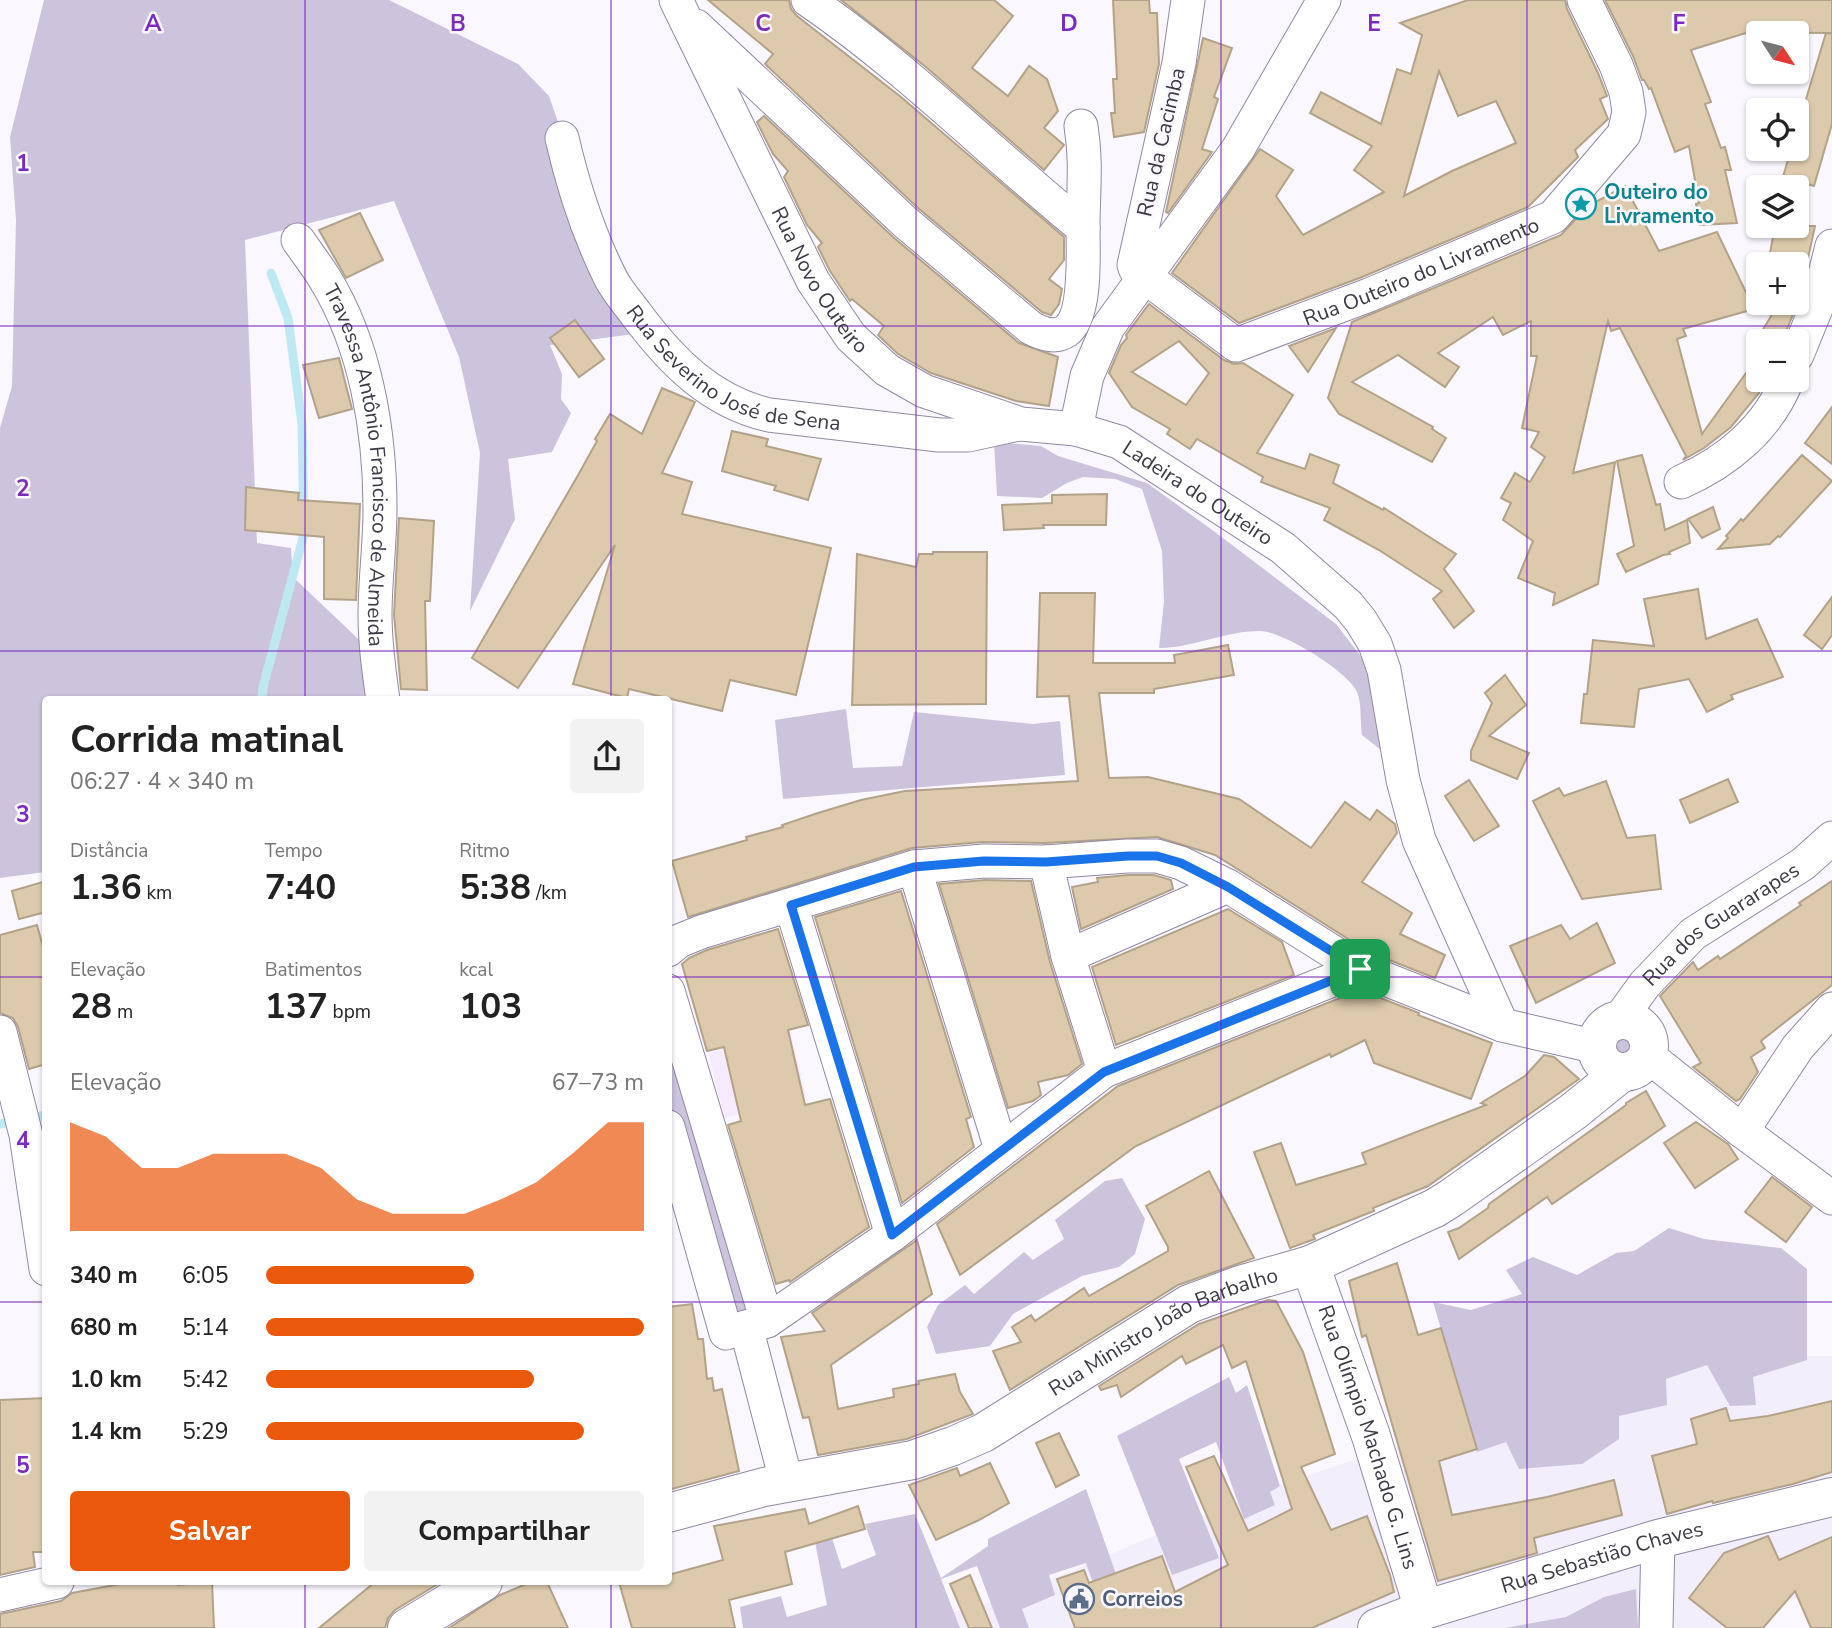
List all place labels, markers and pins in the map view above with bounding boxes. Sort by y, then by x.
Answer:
place label: Outeiro do Livramento [1604,178,1714,230]
place icon: Outeiro do Livramento [1564,187,1598,221]
pin [1330,939,1390,999]
public building icon: Correios [1062,1582,1096,1616]
place label: Correios [1102,1585,1183,1613]

